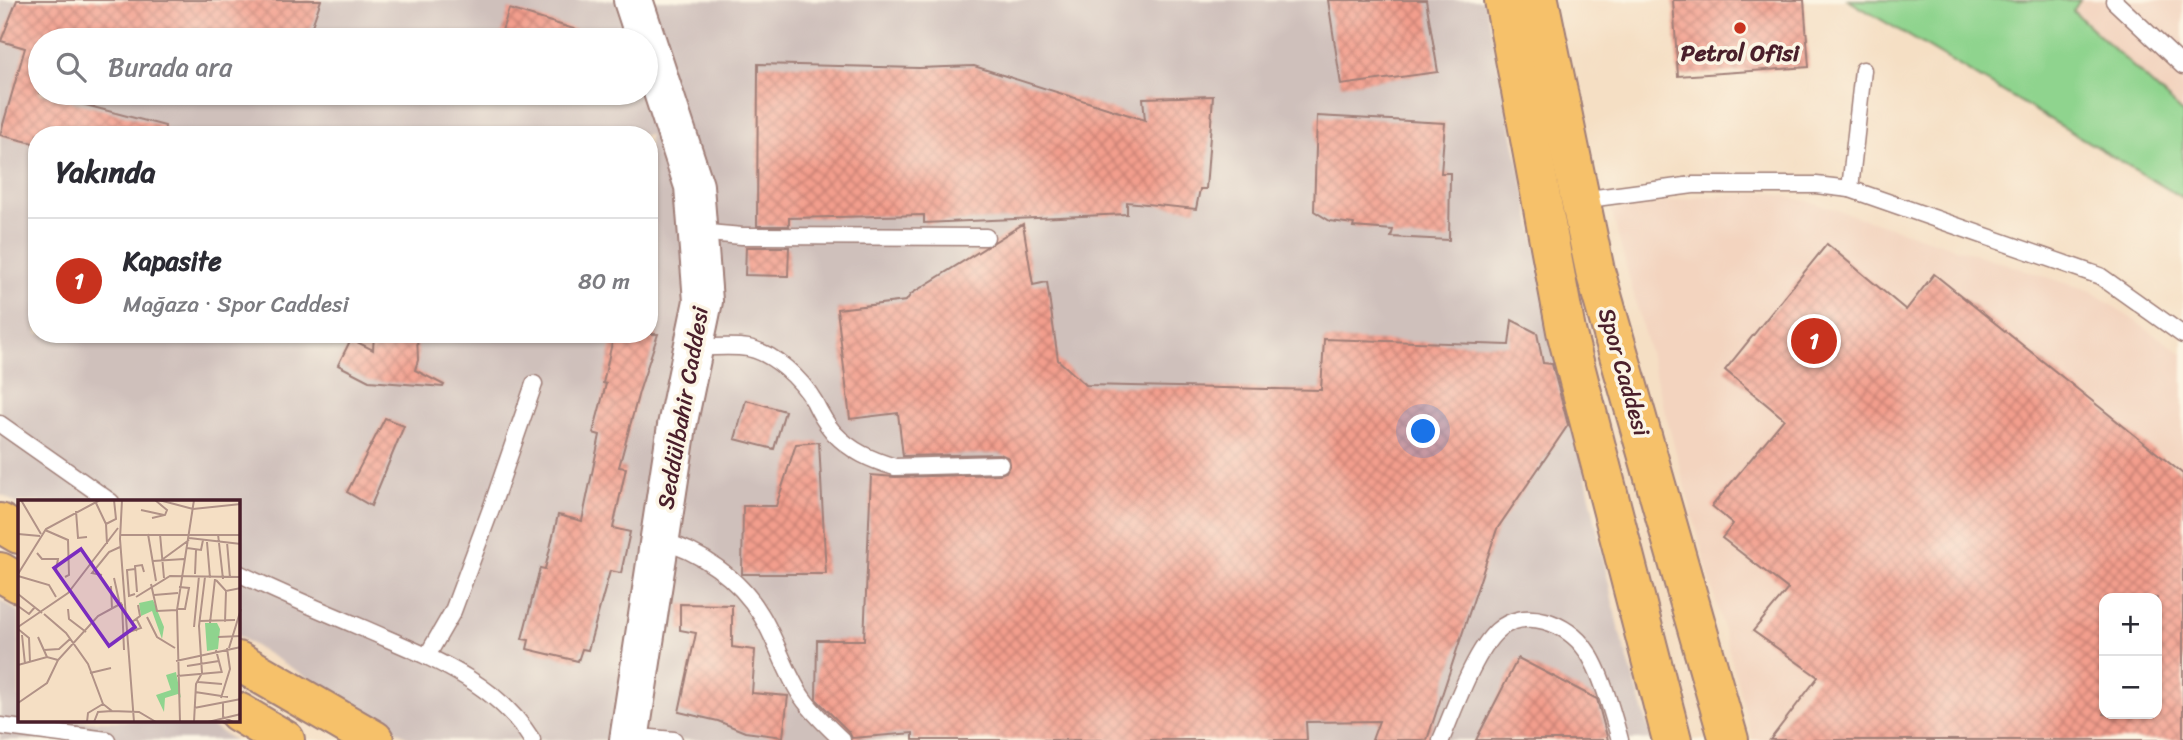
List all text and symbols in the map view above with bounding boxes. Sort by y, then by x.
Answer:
marker: Petrol Ofisi [1732,20,1748,36]
search box [28,28,658,105]
place label: Petrol Ofisi [1681,33,1801,74]
text: Burada ara [108,44,232,90]
icon: search [52,48,90,86]
text: Yakında [56,145,156,199]
text: Kapasite [123,238,222,284]
text: 1 [74,261,84,302]
text: 80 m [578,261,630,302]
text: Mağaza · Spor Caddesi [123,284,349,325]
street label: Seddülbahir Caddesi [645,303,721,513]
street label: Spor Caddesi [1586,303,1662,442]
pin: 1 [1791,315,1837,367]
your location [1406,414,1440,448]
inset map [18,500,240,722]
map controls [2099,593,2162,719]
button: + [2099,593,2162,656]
button: − [2099,656,2162,719]

